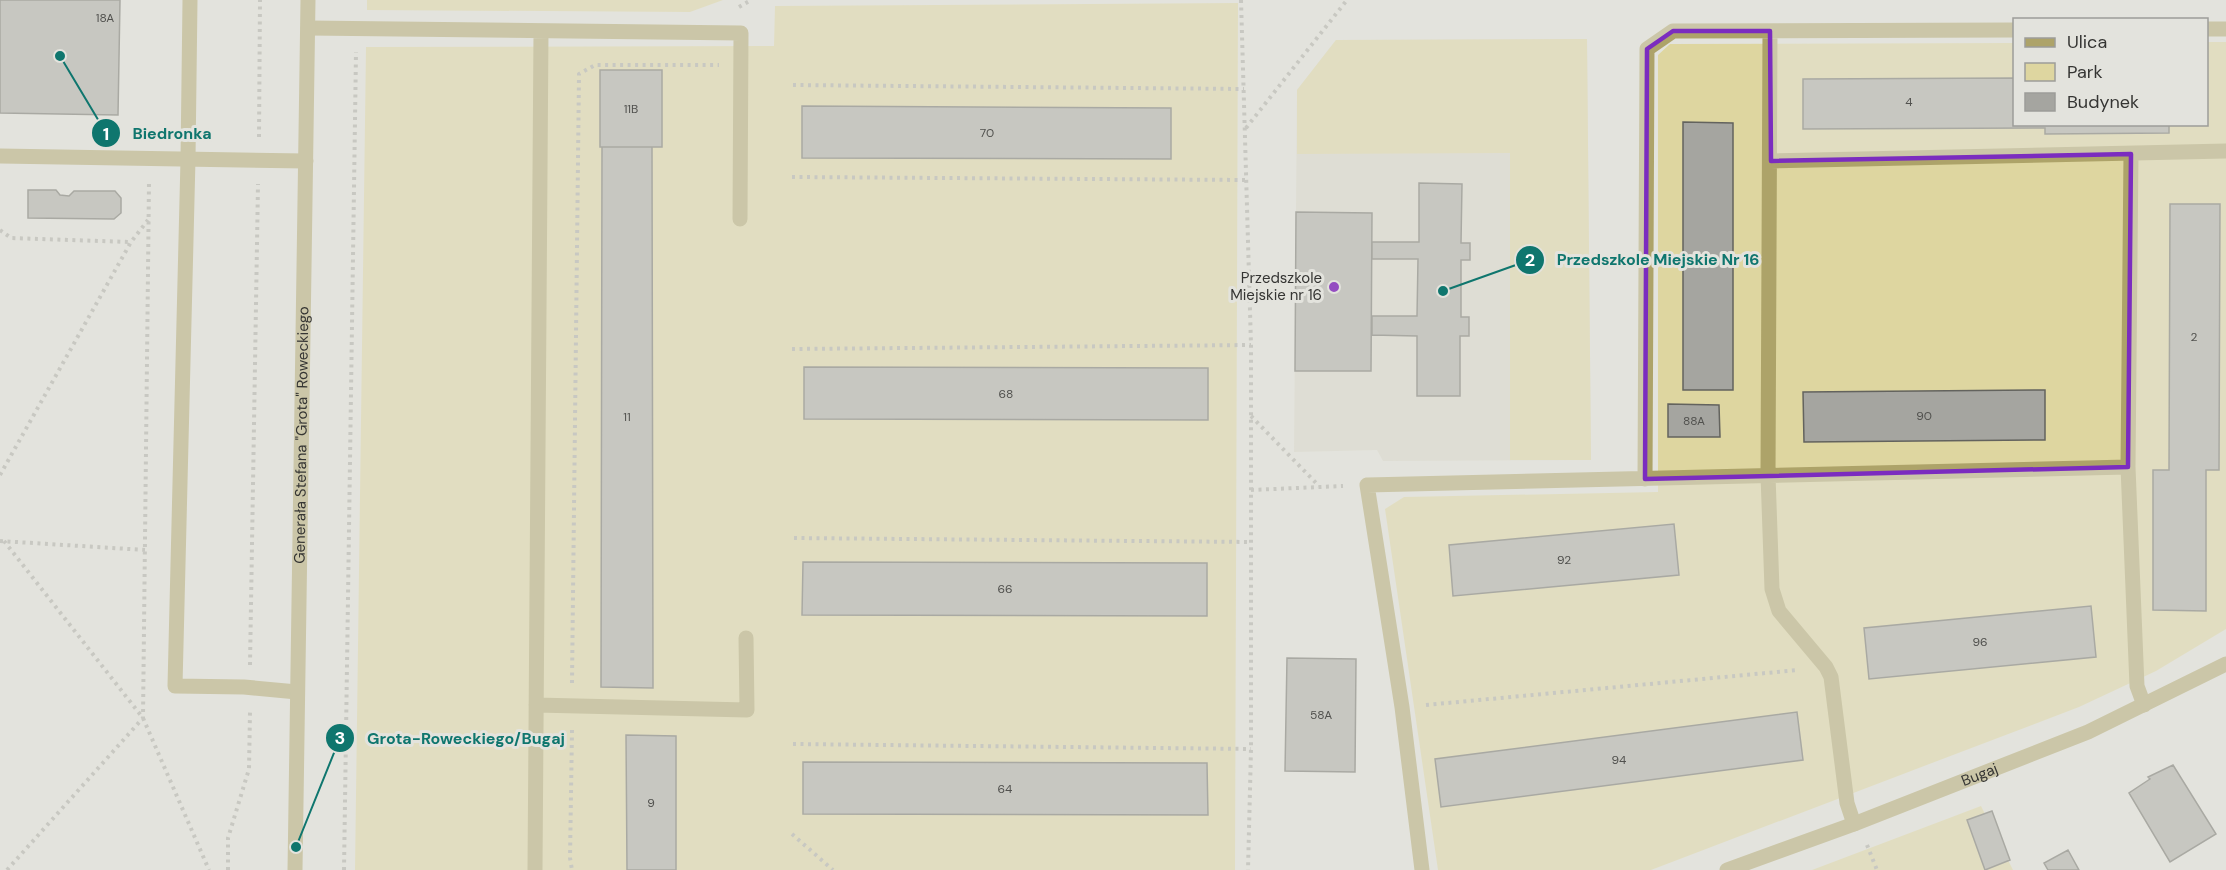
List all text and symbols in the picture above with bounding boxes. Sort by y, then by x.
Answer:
house number: 18A [96,10,114,26]
legend [2013,18,2208,126]
text: Ulica [2067,30,2107,54]
text: Park [2067,60,2103,84]
text: Budynek [2067,90,2139,114]
house number: 4 [1905,94,1913,110]
house number: 11B [624,101,638,117]
callout: Biedronka [91,116,224,150]
text: 1 [103,122,109,146]
text: Biedronka [132,123,212,144]
house number: 70 [980,125,994,141]
callout: Przedszkole Miejskie Nr 16 [1515,243,1772,277]
text: 2 [1525,248,1535,272]
text: Przedszkole Miejskie Nr 16 [1557,249,1759,270]
place label: Przedszkole Miejskie nr 16 [1230,268,1322,305]
marker: Przedszkole Miejskie nr 16 [1327,280,1341,294]
street label: Generała Stefana "Grota" Roweckiego [290,306,313,564]
house number: 2 [2191,329,2198,345]
house number: 68 [999,386,1013,402]
house number: 90 [1916,408,1932,424]
house number: 11 [623,409,631,425]
house number: 88A [1683,413,1705,429]
house number: 92 [1557,552,1571,568]
house number: 66 [997,581,1013,597]
house number: 96 [1972,634,1988,650]
house number: 58A [1310,707,1332,723]
callout: Grota-Roweckiego/Bugaj [325,721,577,755]
text: 3 [335,726,345,750]
text: Grota-Roweckiego/Bugaj [367,728,565,749]
house number: 94 [1612,752,1626,768]
street label: Bugaj [1958,758,2001,791]
house number: 64 [998,781,1012,797]
house number: 9 [647,795,655,811]

